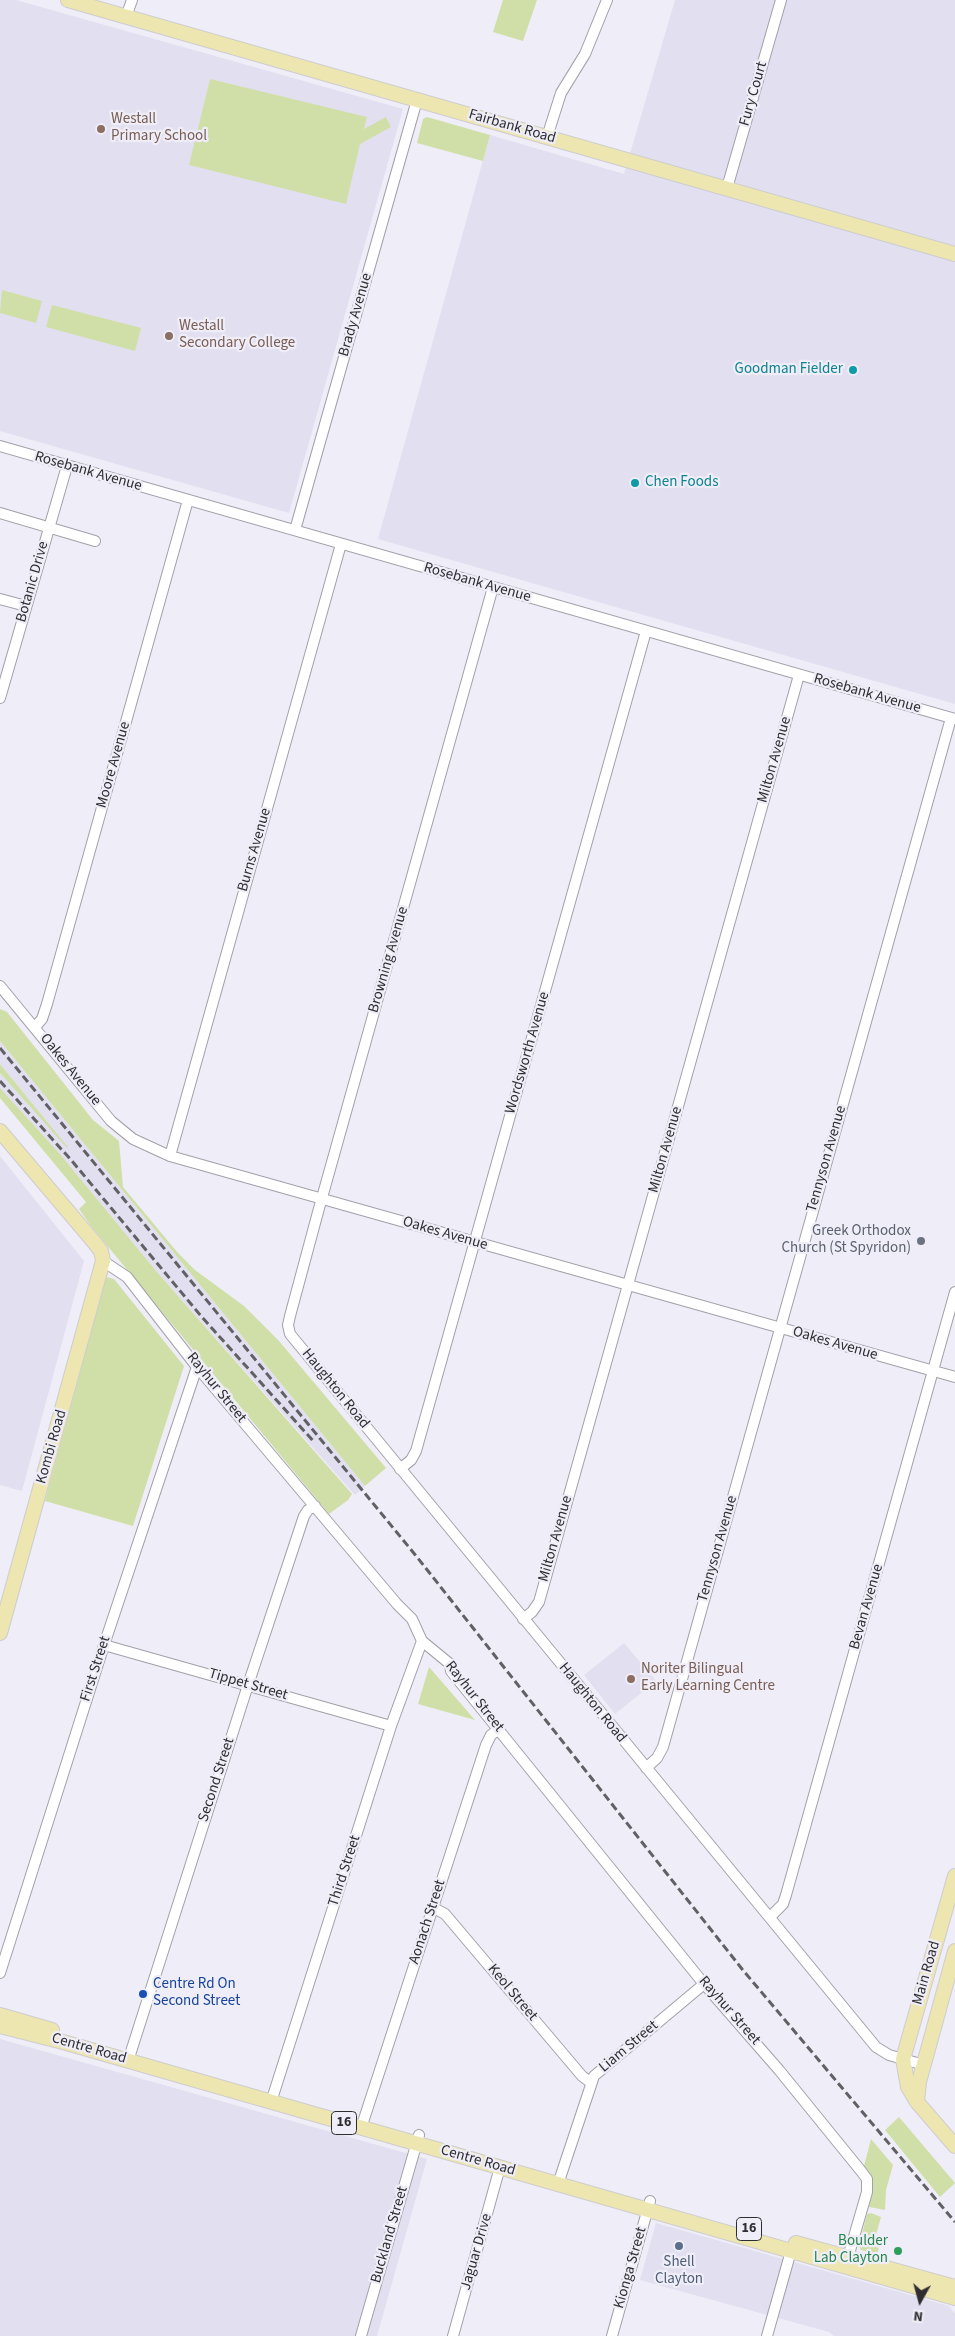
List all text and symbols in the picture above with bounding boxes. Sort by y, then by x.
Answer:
street label: Fury Court [736,60,772,128]
street label: Fairbank Road [466,106,558,148]
place label: Westall Primary School [111,111,207,146]
marker: Westall Primary School [95,123,107,135]
street label: Brady Avenue [336,271,376,359]
place label: Westall Secondary College [179,318,295,353]
marker: Westall Secondary College [163,330,175,342]
place label: Goodman Fielder [735,361,843,379]
marker: Goodman Fielder [847,364,859,376]
street label: Rosebank Avenue [32,448,144,496]
place label: Chen Foods [645,474,718,492]
marker: Chen Foods [629,477,641,489]
street label: Botanic Drive [13,540,53,624]
street label: Rosebank Avenue [421,559,533,607]
street label: Rosebank Avenue [811,670,923,718]
street label: Milton Avenue [754,715,796,805]
street label: Moore Avenue [93,720,135,810]
street label: Burns Avenue [235,806,275,894]
street label: Browning Avenue [365,905,413,1015]
street label: Wordsworth Avenue [502,990,554,1116]
street label: Oakes Avenue [35,1030,105,1110]
street label: Tennyson Avenue [803,1104,851,1214]
street label: Milton Avenue [645,1105,687,1195]
street label: Oakes Avenue [400,1213,490,1255]
place label: Greek Orthodox Church (St Spyridon) [781,1223,911,1258]
marker: Greek Orthodox Church (St Spyridon) [915,1235,927,1247]
street label: Oakes Avenue [790,1323,880,1365]
street label: Haughton Road [297,1345,373,1433]
street label: Rayhur Street [182,1349,250,1427]
street label: Kombi Road [33,1408,71,1486]
street label: Milton Avenue [535,1494,577,1584]
street label: Tennyson Avenue [694,1494,742,1604]
street label: Bevan Avenue [846,1562,888,1652]
street label: First Street [77,1634,115,1704]
street label: Rayhur Street [441,1658,507,1736]
street label: Haughton Road [554,1659,630,1747]
place label: Noriter Bilingual Early Learning Centre [641,1661,775,1696]
street label: Tippet Street [206,1665,290,1705]
marker: Noriter Bilingual Early Learning Centre [625,1673,637,1685]
street label: Second Street [195,1736,239,1824]
street label: Third Street [325,1833,365,1909]
street label: Aonach Street [406,1878,450,1966]
street label: Main Road [909,1939,945,2007]
street label: Keol Street [483,1961,541,2025]
street label: Rayhur Street [694,1973,764,2049]
place label: Centre Rd On Second Street [153,1976,240,2011]
marker: Centre Rd On Second Street [137,1988,149,2000]
street label: Liam Street [596,2017,662,2077]
street label: Centre Road [50,2030,128,2068]
road number: 16 [332,2112,356,2134]
street label: Centre Road [439,2142,517,2180]
street label: Buckland Street [368,2185,412,2285]
street label: Jaguar Drive [457,2212,497,2292]
road number: 16 [736,2218,762,2240]
street label: Kionga Street [611,2225,651,2311]
place label: Boulder Lab Clayton [814,2233,888,2268]
marker: Shell Clayton [673,2240,685,2252]
marker: Boulder Lab Clayton [892,2245,904,2257]
place label: Shell Clayton [655,2254,703,2289]
north arrow [895,2276,945,2326]
text: N [912,2305,924,2326]

